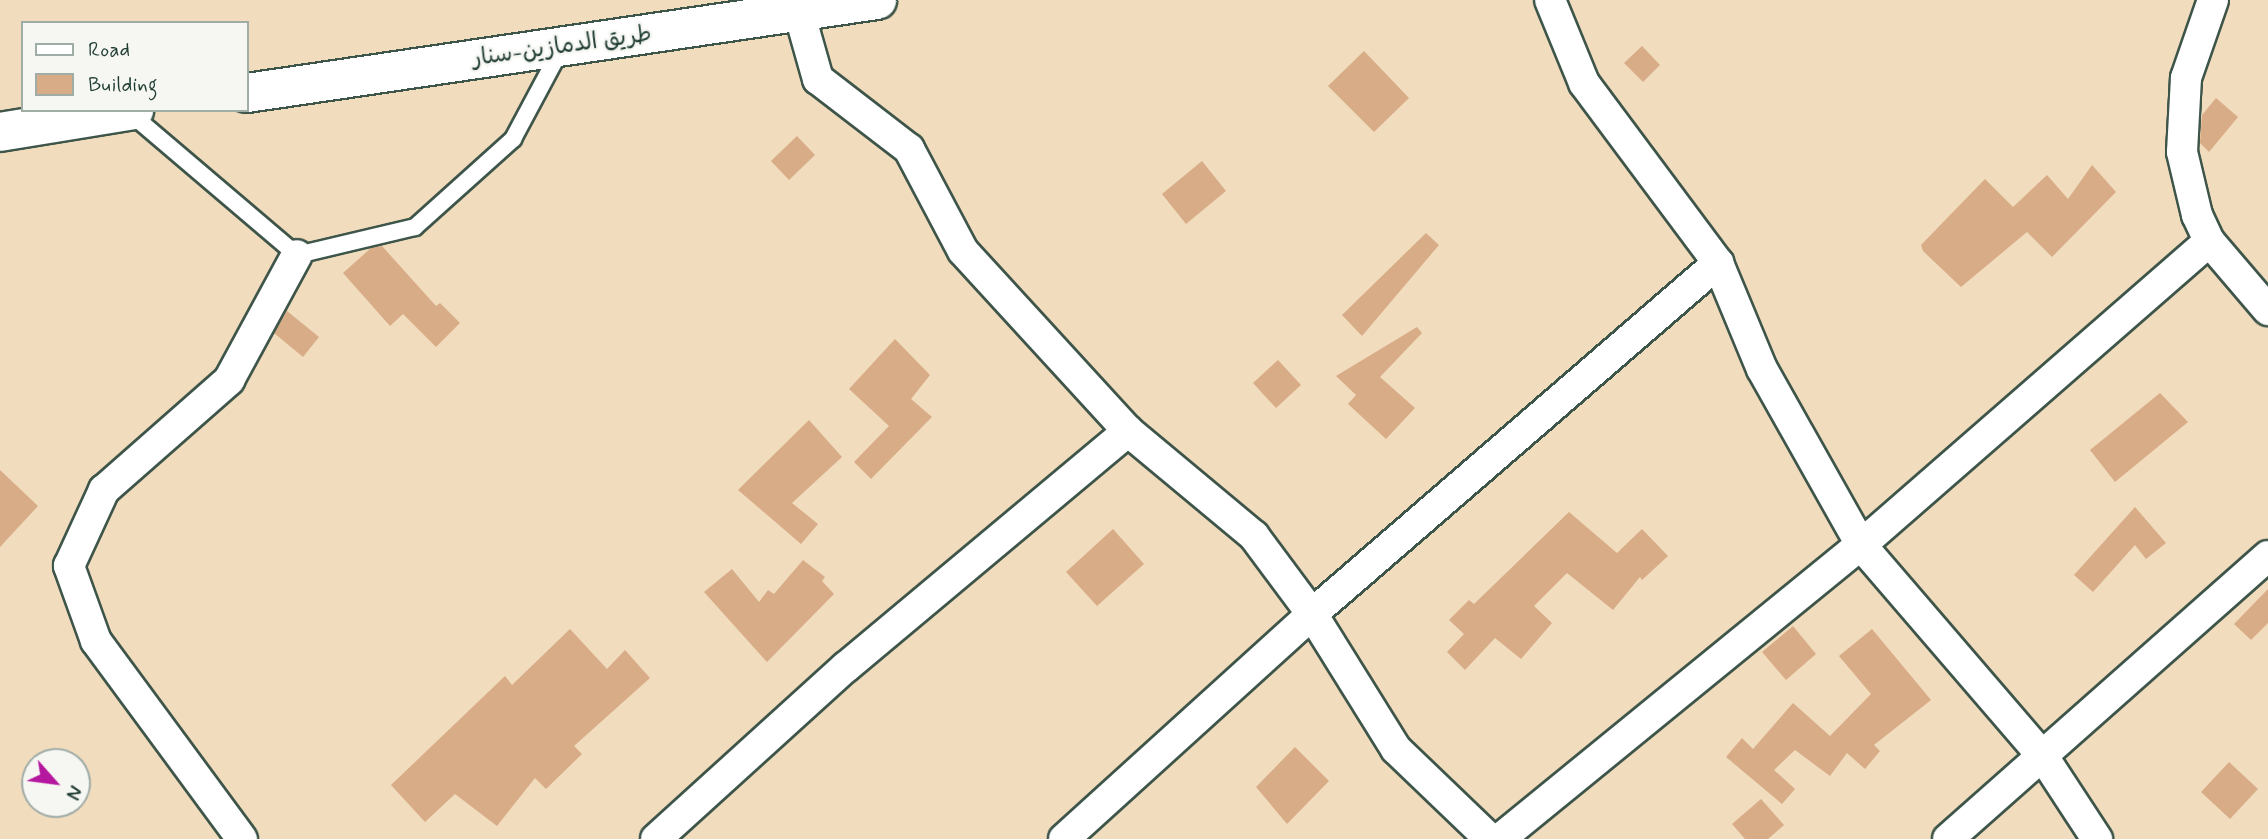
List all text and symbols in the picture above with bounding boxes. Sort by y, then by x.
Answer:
legend [21,21,248,112]
street label: طريق الدمازين-سنار [471,21,653,73]
text: Road [88,36,130,64]
text: Building [88,71,158,99]
north arrow [21,748,91,818]
text: N [59,781,87,804]

